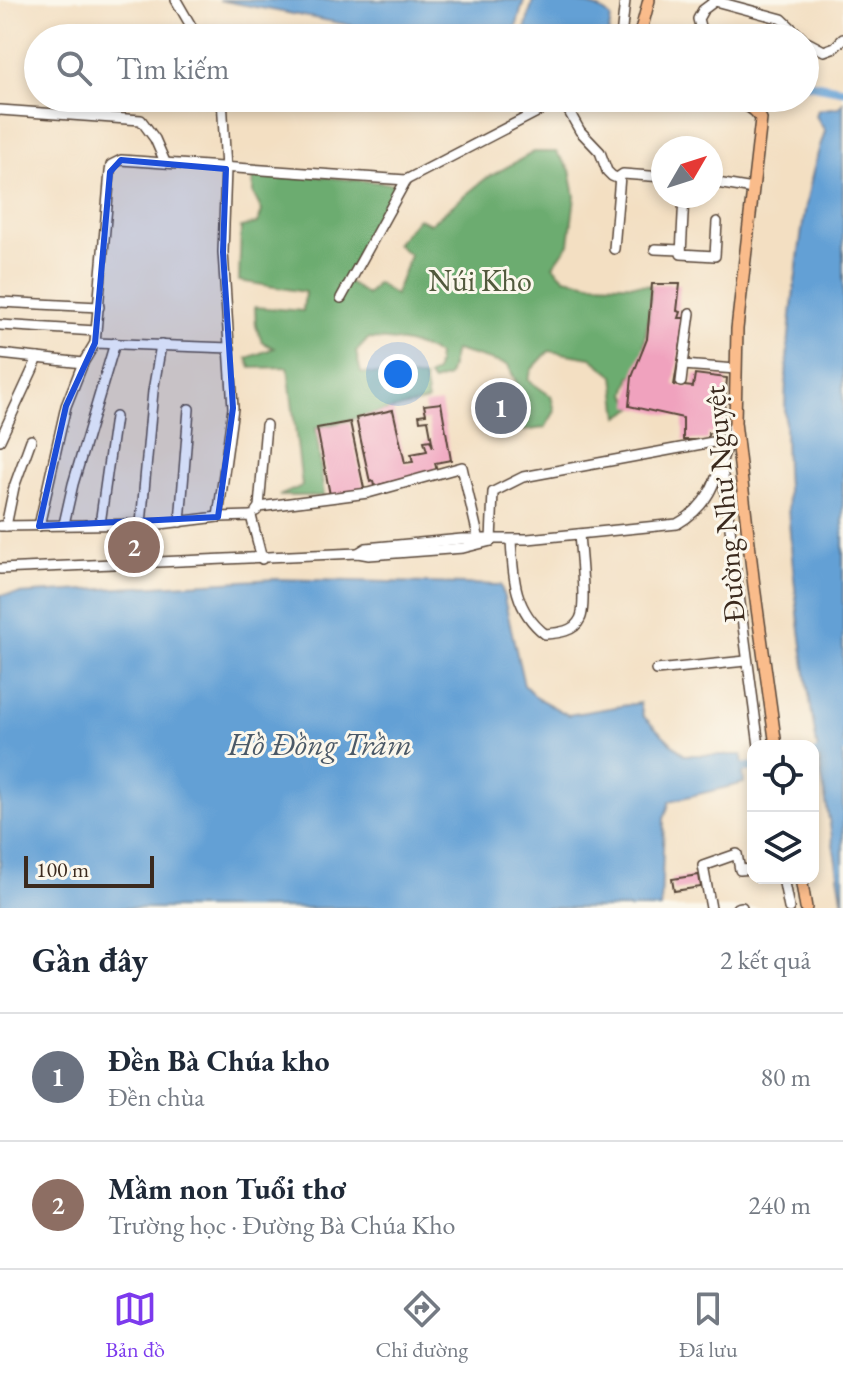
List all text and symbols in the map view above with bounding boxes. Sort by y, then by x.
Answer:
search box [24,24,819,112]
icon: search [52,46,96,90]
text: Tìm kiếm [116,49,229,88]
north arrow [651,136,723,208]
park label: Núi Kho [428,261,532,300]
your location [378,354,418,394]
pin: 1 [475,378,527,438]
street label: Đường Như Nguyệt [694,383,754,624]
pin: 2 [108,517,160,577]
water label: Hồ Đồng Trầm [227,723,412,765]
map controls [747,740,819,884]
button: locate [747,740,819,812]
button: layers [747,812,819,884]
scale bar [24,852,154,888]
text: 100 m [36,855,89,884]
text: Gần đây [32,938,148,982]
text: 2 kết quả [720,943,811,977]
text: Đền Bà Chúa kho [108,1041,330,1080]
text: 1 [51,1060,65,1094]
text: 80 m [761,1060,811,1094]
text: Đền chùa [108,1080,205,1114]
text: Mầm non Tuổi thơ [108,1169,346,1208]
text: 2 [51,1188,65,1222]
text: 240 m [748,1188,811,1222]
text: Trường học · Đường Bà Chúa Kho [108,1208,455,1242]
tab: Bản đồ [105,1287,165,1364]
tab: Chỉ đường [376,1287,468,1364]
tab: Đã lưu [679,1287,738,1364]

